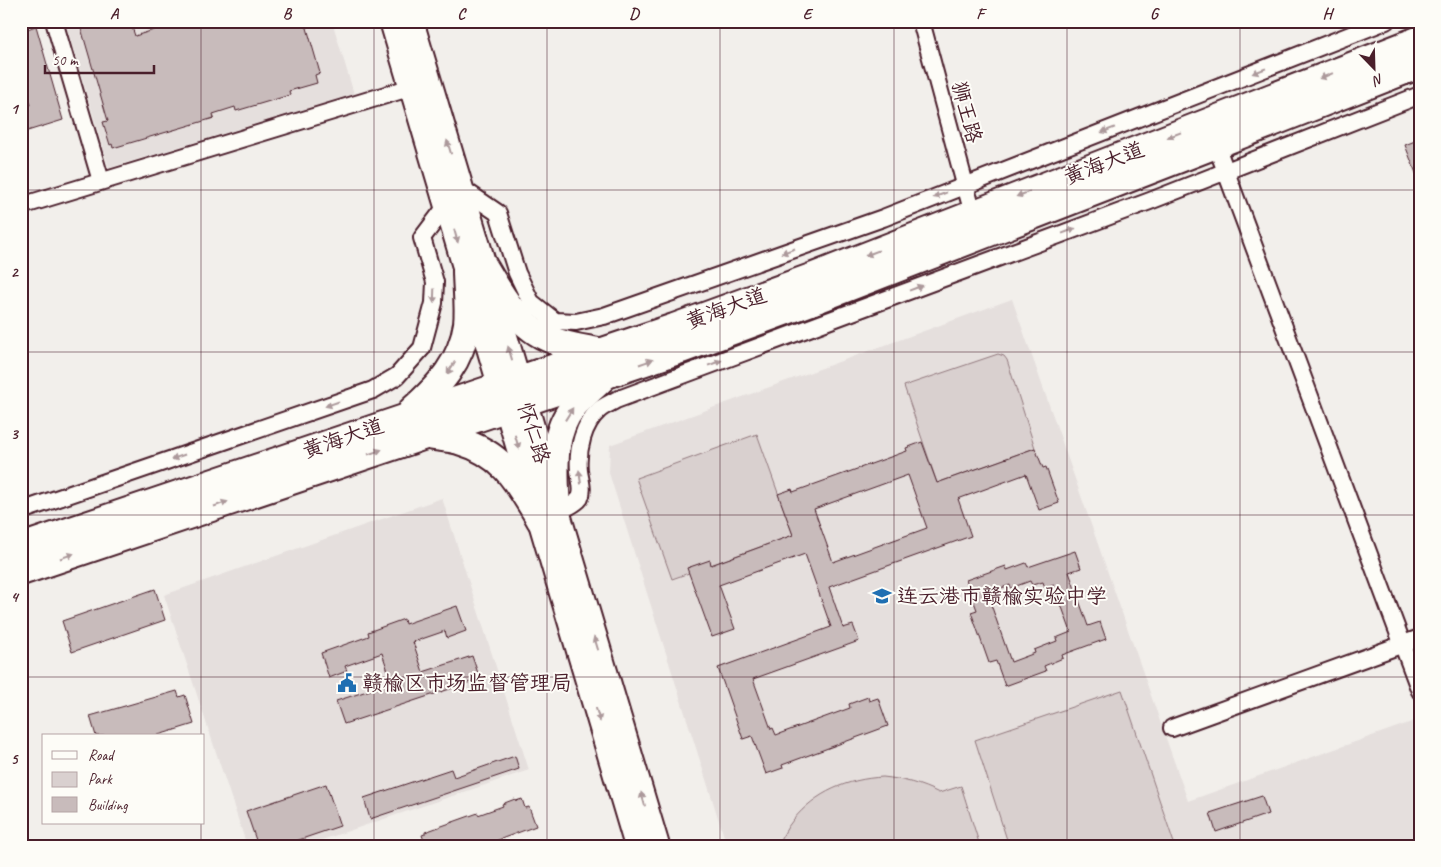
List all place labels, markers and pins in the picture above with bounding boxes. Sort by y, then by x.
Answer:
place label: 连云港市赣榆实验中学 [897,583,1107,609]
school or university icon: 连云港市赣榆实验中学 [871,585,893,607]
place label: 赣榆区市场监督管理局 [362,670,572,696]
public building icon: 赣榆区市场监督管理局 [336,672,358,694]

